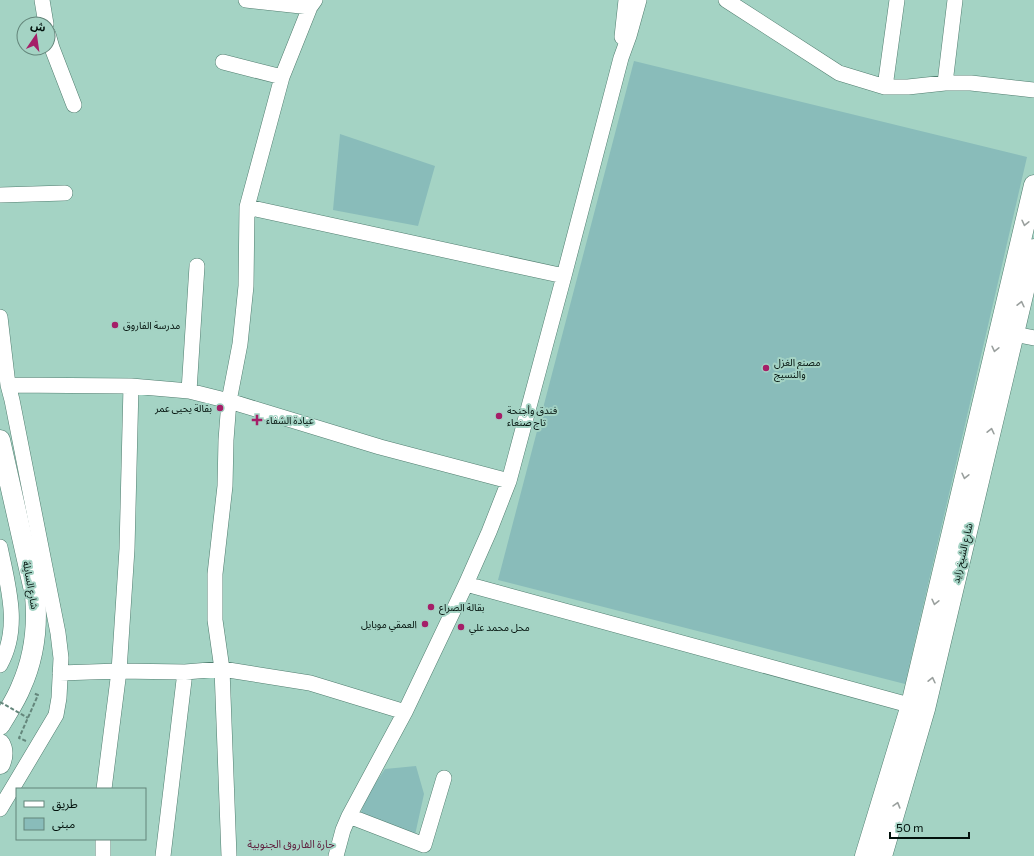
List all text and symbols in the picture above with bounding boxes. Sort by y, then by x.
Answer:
north arrow [16,16,56,56]
text: ش [29,18,47,35]
one-way arrow [1021,219,1030,226]
one-way arrow [1016,301,1024,308]
place label: مدرسة الفاروق [123,319,180,332]
marker: مدرسة الفاروق [110,320,120,330]
one-way arrow [991,345,1000,352]
place label: مصنع الغزل والنسيج [774,356,821,382]
marker: مصنع الغزل والنسيج [761,363,771,373]
place label: بقالة يحيى عمر [154,402,212,415]
marker: بقالة يحيى عمر [215,403,225,413]
place label: فندق وأجنحة تاج صنعاء [507,404,558,430]
marker: فندق وأجنحة تاج صنعاء [494,411,504,421]
marker: عيادة الشفاء [251,414,263,426]
place label: عيادة الشفاء [266,414,314,426]
one-way arrow [986,428,994,434]
one-way arrow [961,472,970,479]
street label: شارع الشيخ زايد [949,522,977,585]
street label: شارع السايلة [19,560,41,610]
one-way arrow [931,598,940,605]
place label: بقالة الصراع [439,601,485,615]
marker: بقالة الصراع [426,602,436,612]
place label: العمقي موبايل [361,618,417,632]
marker: العمقي موبايل [420,619,430,629]
place label: محل محمد علي [469,621,530,635]
marker: محل محمد علي [456,622,466,632]
one-way arrow [927,677,935,683]
legend [16,788,146,840]
text: طريق [52,796,78,812]
one-way arrow [892,802,901,809]
scale bar [890,814,969,840]
text: مبنى [52,816,75,831]
text: 50 m [896,820,924,834]
district label: حارة الفاروق الجنوبية [247,837,335,851]

